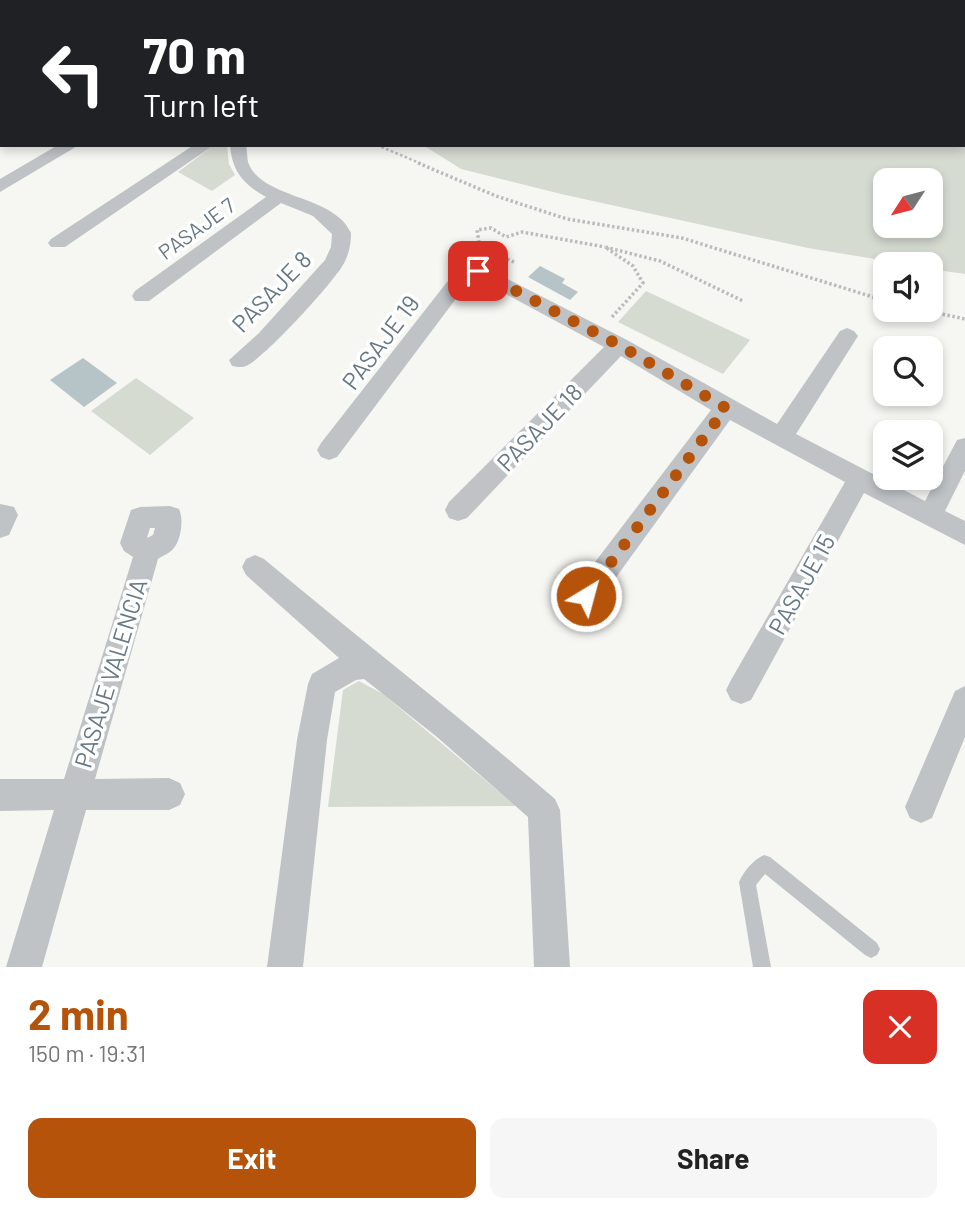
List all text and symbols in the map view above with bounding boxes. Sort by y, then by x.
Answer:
text: 70 m [143,25,246,84]
icon: left [28,28,119,119]
text: Turn left [143,85,260,123]
north arrow [873,168,943,238]
map controls [873,168,943,490]
street label: PASAJE 7 [153,192,239,264]
pin [448,241,508,301]
street label: PASAJE 8 [225,244,317,338]
icon: arrive [459,252,497,290]
button: sound [873,252,943,322]
street label: PASAJE 19 [335,289,425,395]
button: search [873,336,943,406]
street label: PASAJE 18 [490,377,588,477]
button: layers [873,420,943,490]
street label: PASAJE 15 [762,529,840,639]
position arrow [549,559,623,633]
street label: PASAJE VALENCIA [68,575,152,771]
text: 2 min [28,988,129,1038]
button: close [863,990,937,1064]
text: 150 m · 19:31 [28,1039,146,1067]
button: Exit [28,1118,476,1198]
button: Share [490,1118,937,1198]

